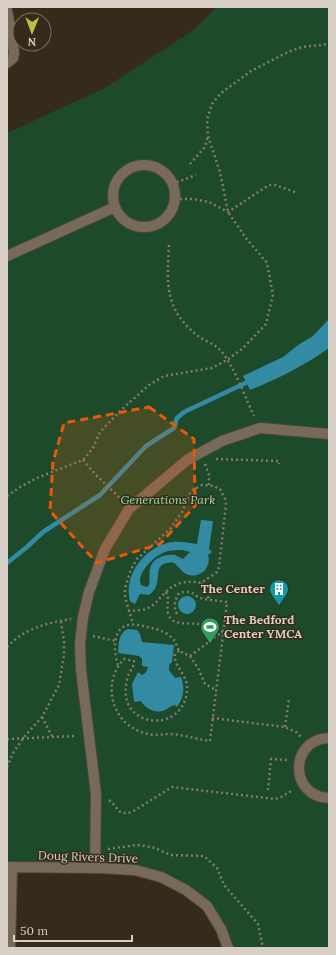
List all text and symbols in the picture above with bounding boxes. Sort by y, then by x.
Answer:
north arrow [12,12,52,52]
text: N [27,35,36,49]
park label: Generations Park [120,492,216,507]
building icon: The Center [268,578,290,606]
place label: The Center [201,581,265,596]
place label: The Bedford Center YMCA [224,612,302,641]
sports icon: The Bedford Center YMCA [199,616,221,644]
street label: Doug Rivers Drive [38,847,139,866]
scale bar [14,917,132,943]
text: 50 m [20,923,48,938]

